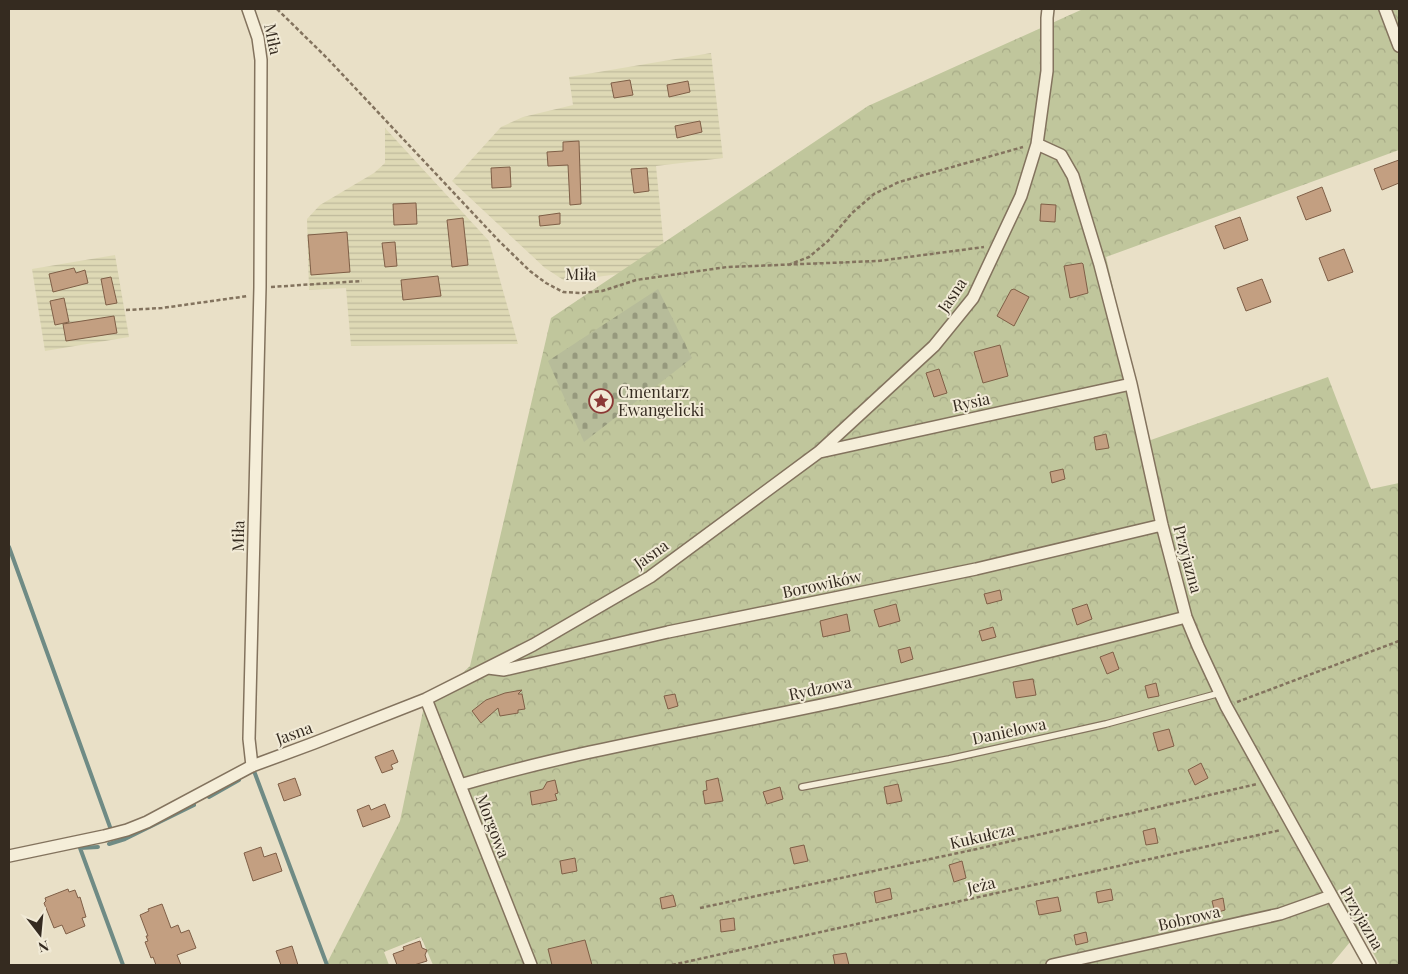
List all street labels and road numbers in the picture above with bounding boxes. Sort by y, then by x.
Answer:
street label: Miła [260,21,287,56]
street label: Miła [565,263,597,284]
street label: Jasna [932,273,971,317]
street label: Rysia [950,387,992,416]
street label: Miła [227,520,248,552]
street label: Przyjazna [1169,523,1208,595]
street label: Jasna [629,534,672,574]
street label: Borowików [780,565,864,602]
street label: Rydzowa [786,671,853,704]
street label: Danielowa [970,712,1048,749]
street label: Jasna [272,716,315,749]
street label: Morgowa [472,791,515,861]
street label: Kukułcza [948,818,1016,853]
street label: Jeża [964,871,997,898]
street label: Przyjazna [1336,882,1389,953]
street label: Bobrowa [1156,900,1222,935]

